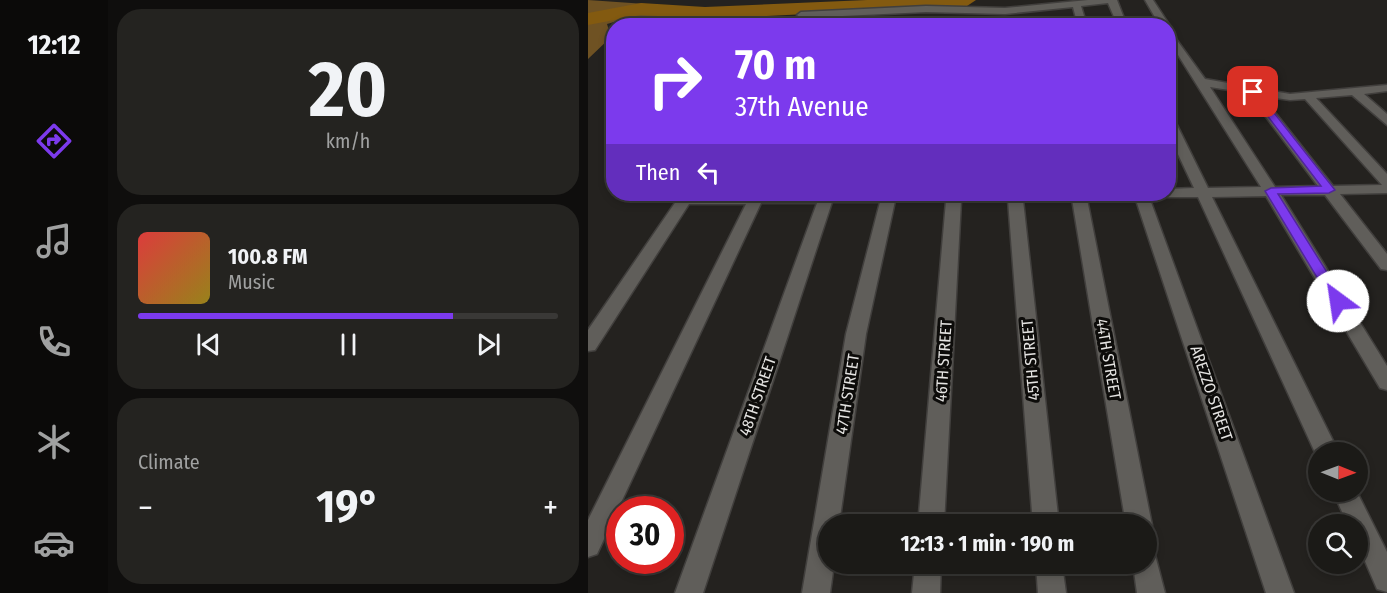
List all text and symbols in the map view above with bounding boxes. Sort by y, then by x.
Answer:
text: 12:12 [27,29,81,61]
text: 70 m [735,40,816,90]
icon: right [636,42,714,120]
text: 20 [309,43,387,137]
pin [1227,66,1278,117]
icon: arrive [1236,75,1269,108]
text: 37th Avenue [735,91,869,123]
icon: directions [33,120,75,162]
text: km/h [326,129,370,153]
icon: left [692,156,725,189]
text: Then [636,159,680,186]
icon: music [33,220,75,262]
text: 100.8 FM [228,243,308,270]
position arrow [1306,269,1370,333]
text: Music [228,270,275,294]
street label: 44TH STREET [1092,317,1125,402]
street label: 45TH STREET [1017,318,1044,401]
street label: 46TH STREET [931,319,956,403]
icon: phone [33,321,75,363]
icon: previous [192,328,225,361]
icon: pause [332,328,365,361]
icon: next [472,328,505,361]
street label: AREZZO STREET [1186,343,1237,444]
street label: 47TH STREET [832,352,863,436]
street label: 48TH STREET [735,354,780,438]
icon: climate [33,421,75,463]
north arrow [1308,442,1368,502]
map controls [1308,442,1368,574]
text: Climate [138,450,200,474]
text: 19° [316,480,380,534]
text: − [138,488,153,528]
text: + [543,488,558,528]
speed limit sign: 30 [606,496,684,574]
button: search [1308,514,1368,574]
icon: car [33,522,75,564]
text: 12:13 · 1 min · 190 m [901,530,1074,557]

